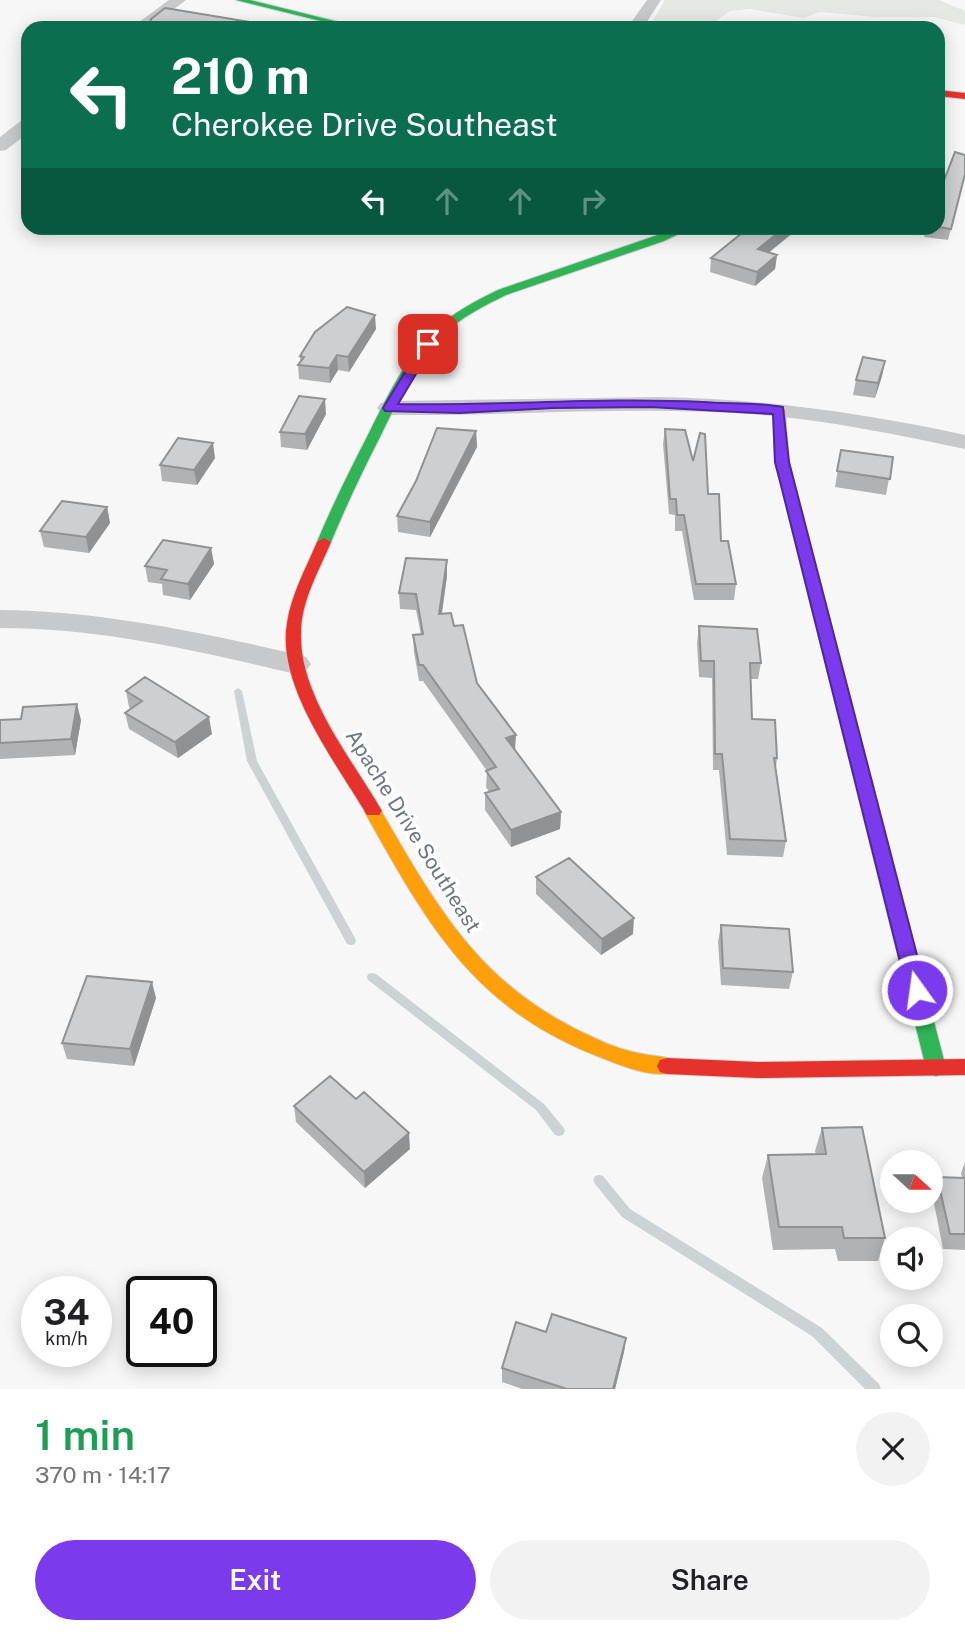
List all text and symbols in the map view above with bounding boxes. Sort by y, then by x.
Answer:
text: 210 m [171,47,310,105]
icon: left [56,49,147,140]
text: Cherokee Drive Southeast [171,106,558,143]
icon: left [355,182,393,220]
icon: ahead [428,182,466,220]
icon: ahead [501,182,539,220]
icon: right [574,182,612,220]
pin [398,314,458,374]
icon: arrive [409,325,447,363]
street label: Apache Drive Southeast [341,725,486,937]
position arrow [880,953,954,1027]
north arrow [880,1150,943,1213]
map controls [880,1150,943,1367]
button: sound [880,1227,943,1290]
speed limit sign: 40 [126,1276,217,1367]
text: 34 [43,1292,90,1333]
button: search [880,1304,943,1367]
text: km/h [45,1328,88,1349]
text: 1 min [35,1410,135,1459]
button: close [856,1412,930,1486]
text: 370 m · 14:17 [35,1461,170,1488]
button: Exit [35,1540,476,1620]
button: Share [490,1540,930,1620]

